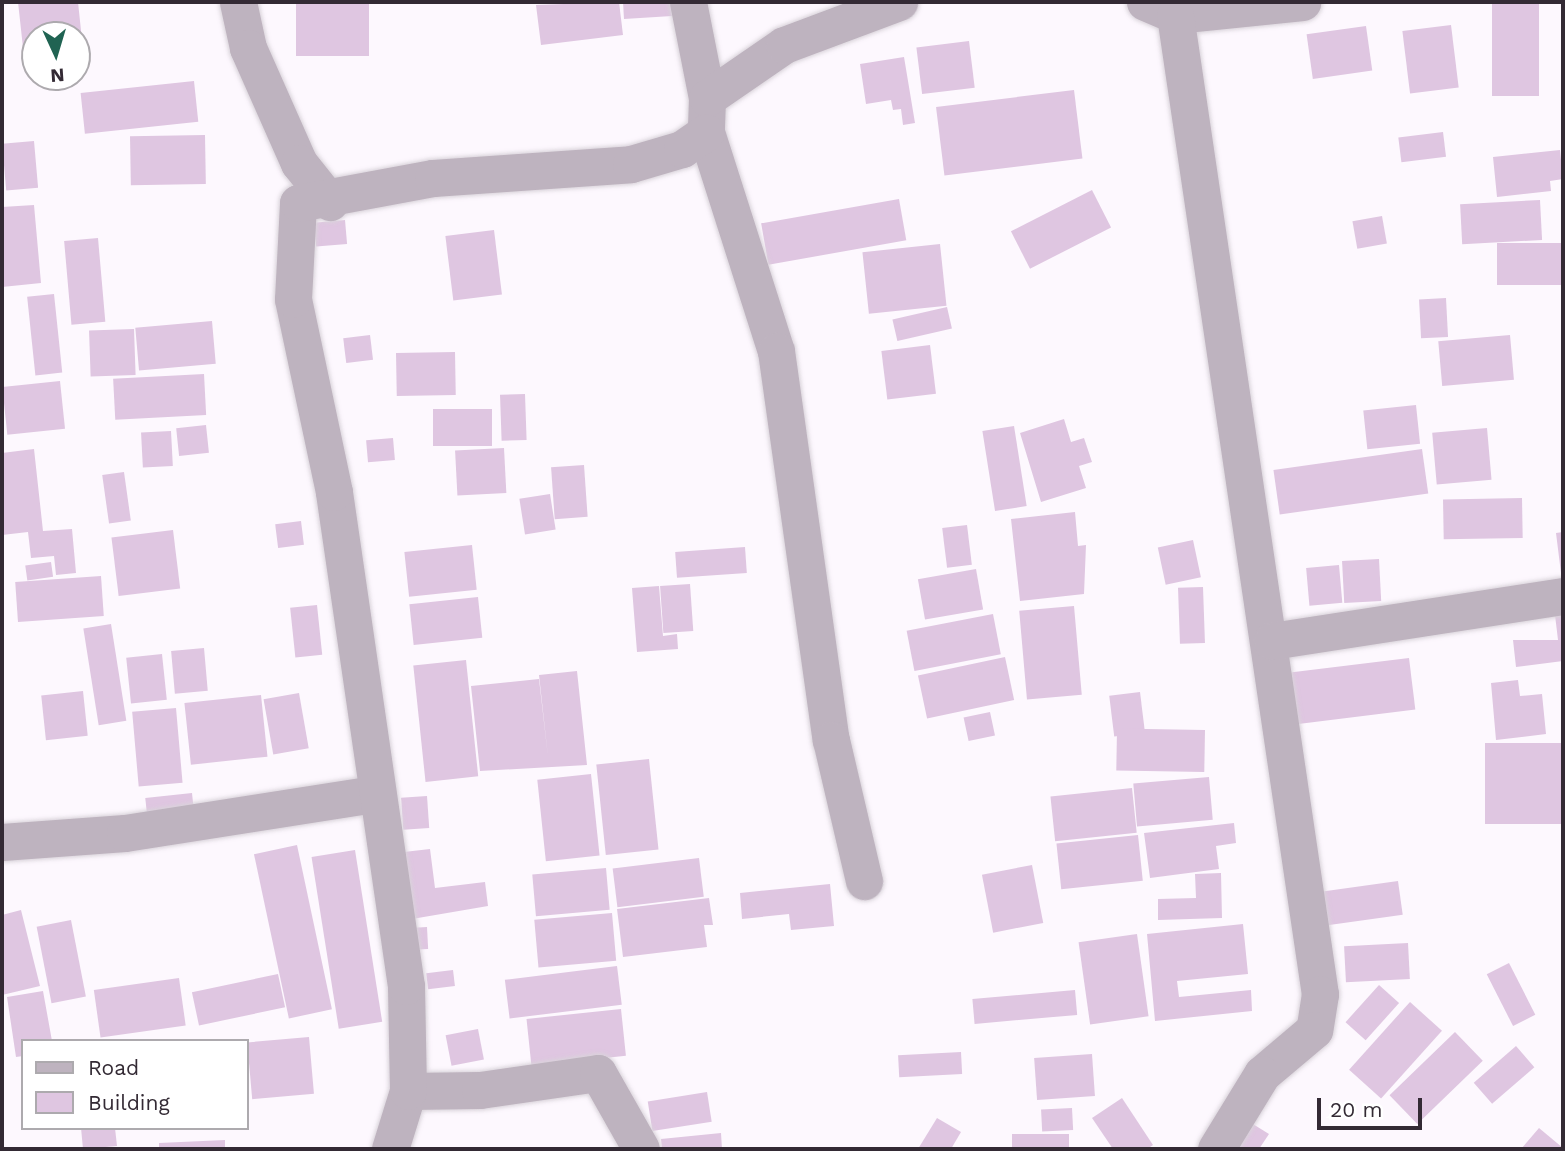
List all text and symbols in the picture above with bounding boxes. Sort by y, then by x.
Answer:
north arrow [21,21,91,91]
text: N [50,63,65,87]
legend [21,1039,248,1130]
text: Road [88,1055,139,1080]
scale bar [1320,1084,1425,1128]
text: Building [88,1090,170,1115]
text: 20 m [1330,1097,1382,1122]

